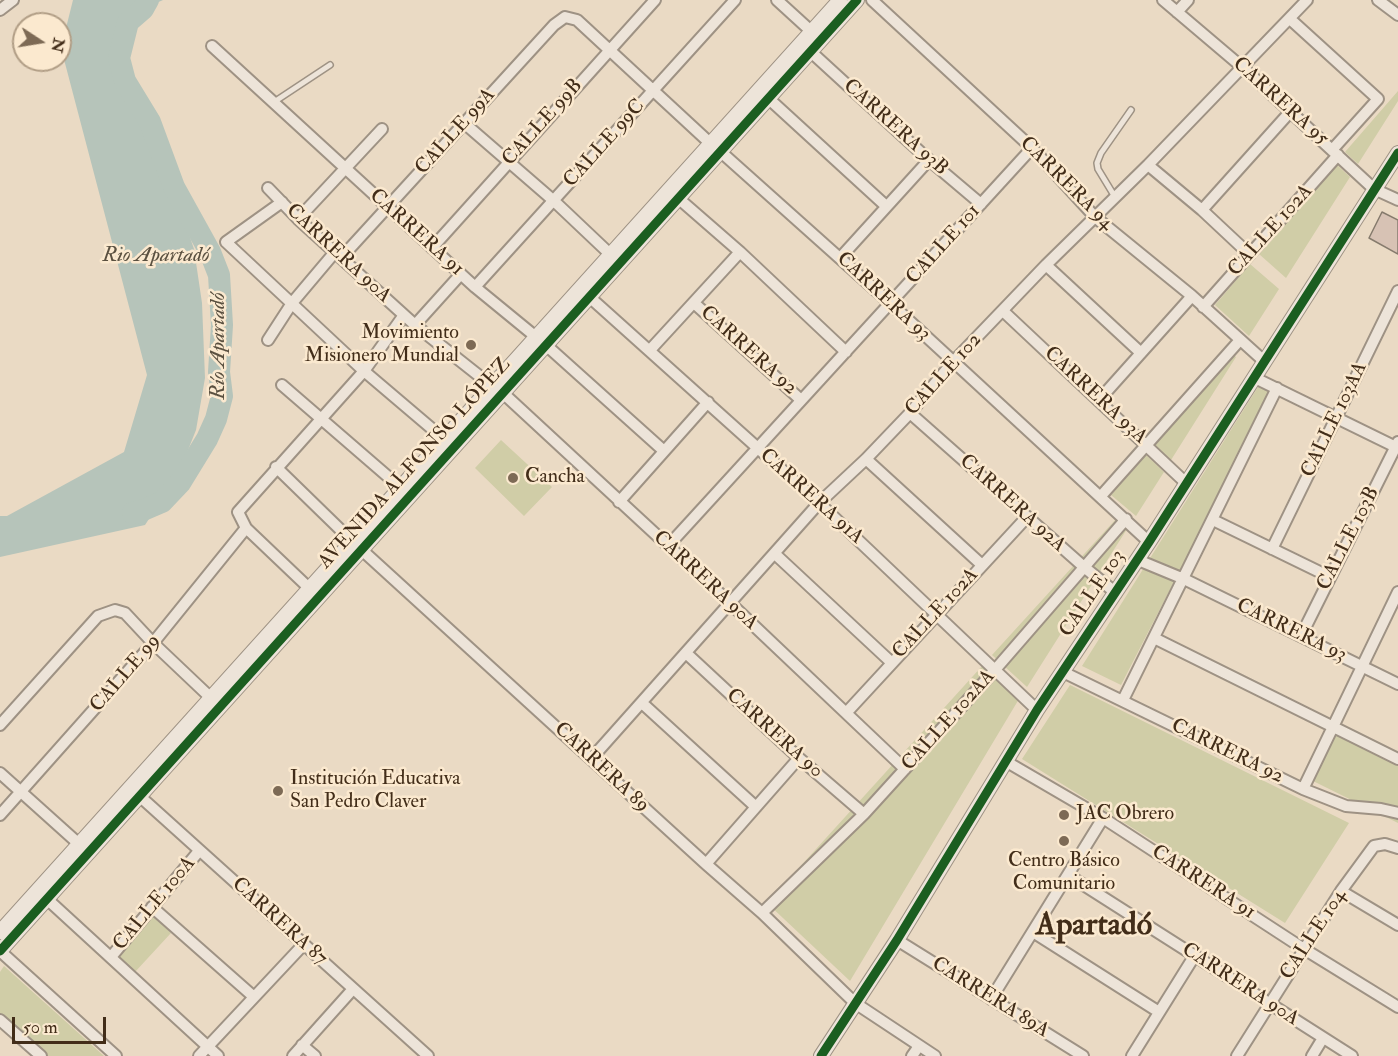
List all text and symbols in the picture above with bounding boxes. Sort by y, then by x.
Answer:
north arrow [12,12,72,72]
text: N [46,36,69,54]
street label: CARRERA 95 [1227,53,1333,151]
street label: CALLE 99B [498,75,588,171]
street label: CARRERA 93B [838,75,952,181]
street label: CALLE 99A [411,84,501,180]
street label: CALLE 99C [559,95,651,193]
street label: CARRERA 94 [1014,132,1118,236]
street label: CALLE 102A [1224,180,1318,282]
street label: CARRERA 91 [364,184,468,282]
street label: CARRERA 90A [281,199,395,309]
street label: CALLE 101 [902,200,986,290]
water label: Rio Apartadó [102,243,210,269]
street label: CARRERA 93 [831,247,935,347]
water label: Río Apartadó [206,292,232,400]
street label: CARRERA 92 [695,301,801,401]
place label: Movimiento Misionero Mundial [305,322,459,369]
street label: CALLE 102 [901,329,987,421]
marker: Movimiento Misionero Mundial [464,338,478,352]
street label: CARRERA 93A [1038,342,1152,450]
street label: AVENIDA ALFONSO LÓPEZ [314,353,516,575]
street label: CALLE 103AA [1297,358,1373,482]
street label: CARRERA 91A [754,444,868,550]
street label: CARRERA 92A [954,450,1070,558]
place label: Cancha [525,466,585,490]
marker: Cancha [506,471,520,485]
street label: CALLE 103B [1313,483,1385,595]
street label: CARRERA 90A [648,526,762,636]
street label: CALLE 103 [1055,546,1131,642]
street label: CALLE 102A [888,564,984,664]
street label: CARRERA 93 [1232,594,1350,668]
street label: CALLE 99 [86,630,166,718]
street label: CALLE 102AA [897,665,1001,777]
street label: CARRERA 90 [721,684,827,784]
street label: CARRERA 92 [1167,714,1287,790]
street label: CARRERA 89 [548,718,654,818]
place label: Institución Educativa San Pedro Claver [290,768,461,815]
marker: Institución Educativa San Pedro Claver [271,784,285,798]
place label: JAC Obrero [1076,803,1174,827]
marker: JAC Obrero [1057,808,1071,822]
marker: Centro Básico Comunitario [1057,834,1071,848]
street label: CARRERA 91 [1147,841,1259,925]
place label: Centro Básico Comunitario [1008,850,1120,897]
street label: CALLE 100A [109,852,201,956]
street label: CARRERA 87 [226,873,332,971]
street label: CALLE 104 [1276,885,1352,985]
district label: Apartadó [1036,908,1152,946]
street label: CARRERA 90A [1177,938,1303,1032]
street label: CARRERA 89A [927,952,1053,1044]
scale bar [15,1005,110,1043]
text: 50 m [23,1016,58,1039]

